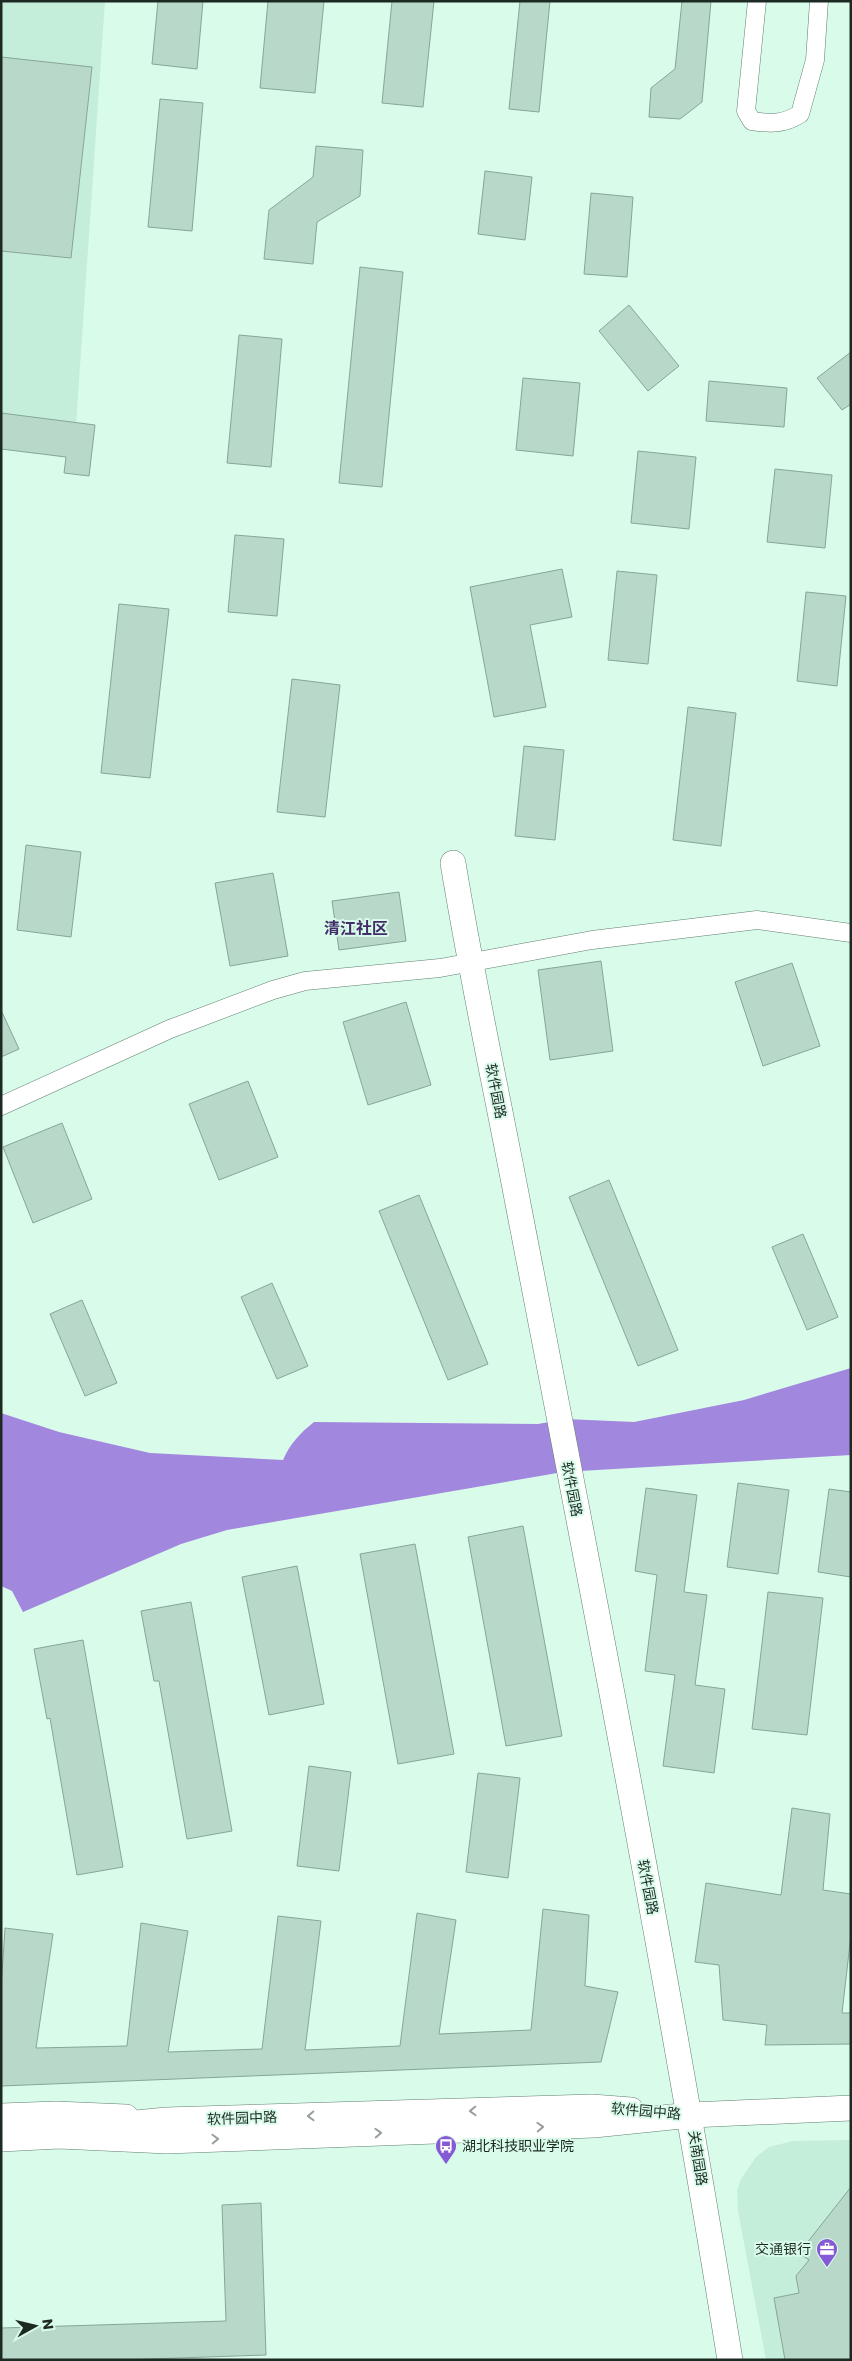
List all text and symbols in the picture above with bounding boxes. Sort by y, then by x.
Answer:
district label: 清江社区 [324,917,388,940]
street label: 软件园路 [481,1062,511,1120]
street label: 软件园路 [557,1460,587,1518]
street label: 软件园路 [633,1858,663,1916]
street label: 软件园中路 [610,2098,682,2124]
one-way arrow [469,2105,477,2116]
street label: 软件园中路 [207,2107,277,2129]
one-way arrow [307,2110,315,2121]
one-way arrow [536,2122,544,2132]
one-way arrow [374,2128,382,2139]
street label: 关南园路 [684,2129,712,2187]
one-way arrow [212,2134,220,2145]
bus stop icon: 湖北科技职业学院 [434,2134,458,2165]
place label: 湖北科技职业学院 [462,2136,574,2156]
office icon: 交通银行 [815,2237,839,2268]
place label: 交通银行 [755,2239,811,2259]
north arrow [10,2301,60,2351]
text: N [37,2318,59,2331]

